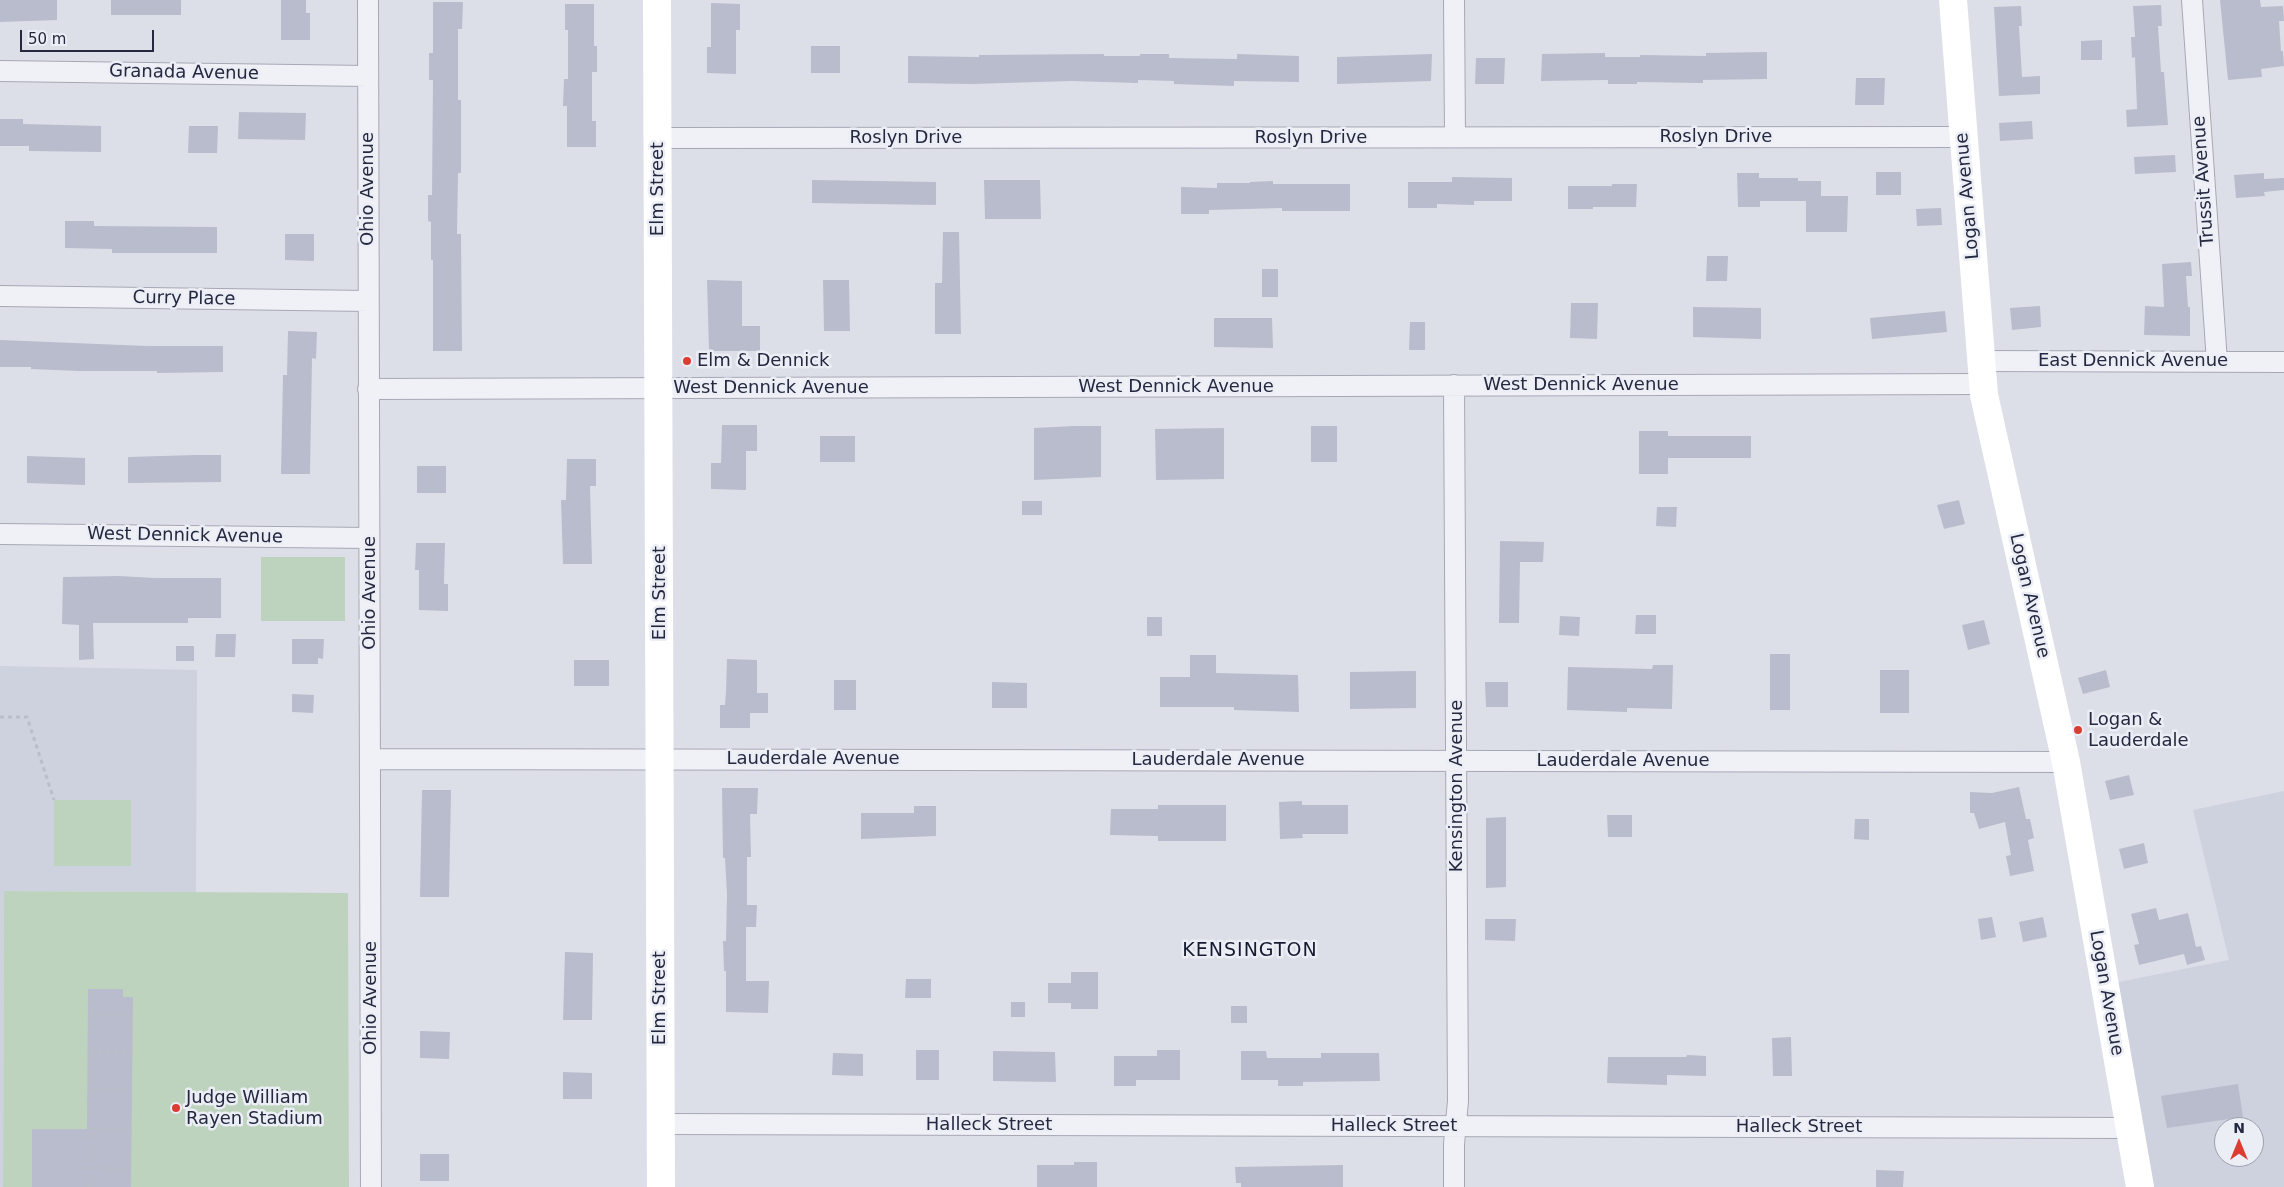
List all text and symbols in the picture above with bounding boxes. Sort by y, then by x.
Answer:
scale bar [22,20,156,52]
text: 50 m [28,30,66,48]
street label: Granada Avenue [109,61,259,85]
street label: Trussit Avenue [2189,115,2219,247]
street label: Roslyn Drive [1660,126,1772,148]
street label: Roslyn Drive [850,127,962,149]
street label: Roslyn Drive [1255,127,1367,149]
street label: Ohio Avenue [357,132,379,246]
street label: Logan Avenue [1952,132,1984,260]
street label: Elm Street [647,142,669,236]
street label: Curry Place [132,287,236,311]
place label: Elm & Dennick [697,350,829,372]
street label: East Dennick Avenue [2038,350,2228,372]
marker: Elm & Dennick [681,355,693,367]
street label: West Dennick Avenue [1483,374,1679,396]
street label: West Dennick Avenue [1078,376,1274,398]
street label: West Dennick Avenue [673,377,869,399]
street label: West Dennick Avenue [87,523,283,549]
street label: Logan Avenue [2004,532,2054,660]
street label: Ohio Avenue [359,536,381,650]
street label: Elm Street [649,546,671,640]
street label: Kensington Avenue [1446,700,1468,872]
place label: Logan & Lauderdale [2088,709,2189,752]
marker: Logan & Lauderdale [2072,724,2084,736]
street label: Lauderdale Avenue [726,748,900,770]
street label: Lauderdale Avenue [1131,749,1305,771]
street label: Lauderdale Avenue [1536,750,1710,772]
street label: Logan Avenue [2084,928,2128,1058]
district label: KENSINGTON [1181,940,1319,962]
street label: Ohio Avenue [360,941,382,1055]
street label: Elm Street [649,951,671,1045]
place label: Judge William Rayen Stadium [186,1087,323,1130]
marker: Judge William Rayen Stadium [170,1102,182,1114]
street label: Halleck Street [926,1114,1052,1136]
street label: Halleck Street [1331,1115,1457,1137]
street label: Halleck Street [1736,1116,1862,1138]
north arrow [2214,1117,2264,1167]
text: N [2233,1120,2245,1136]

